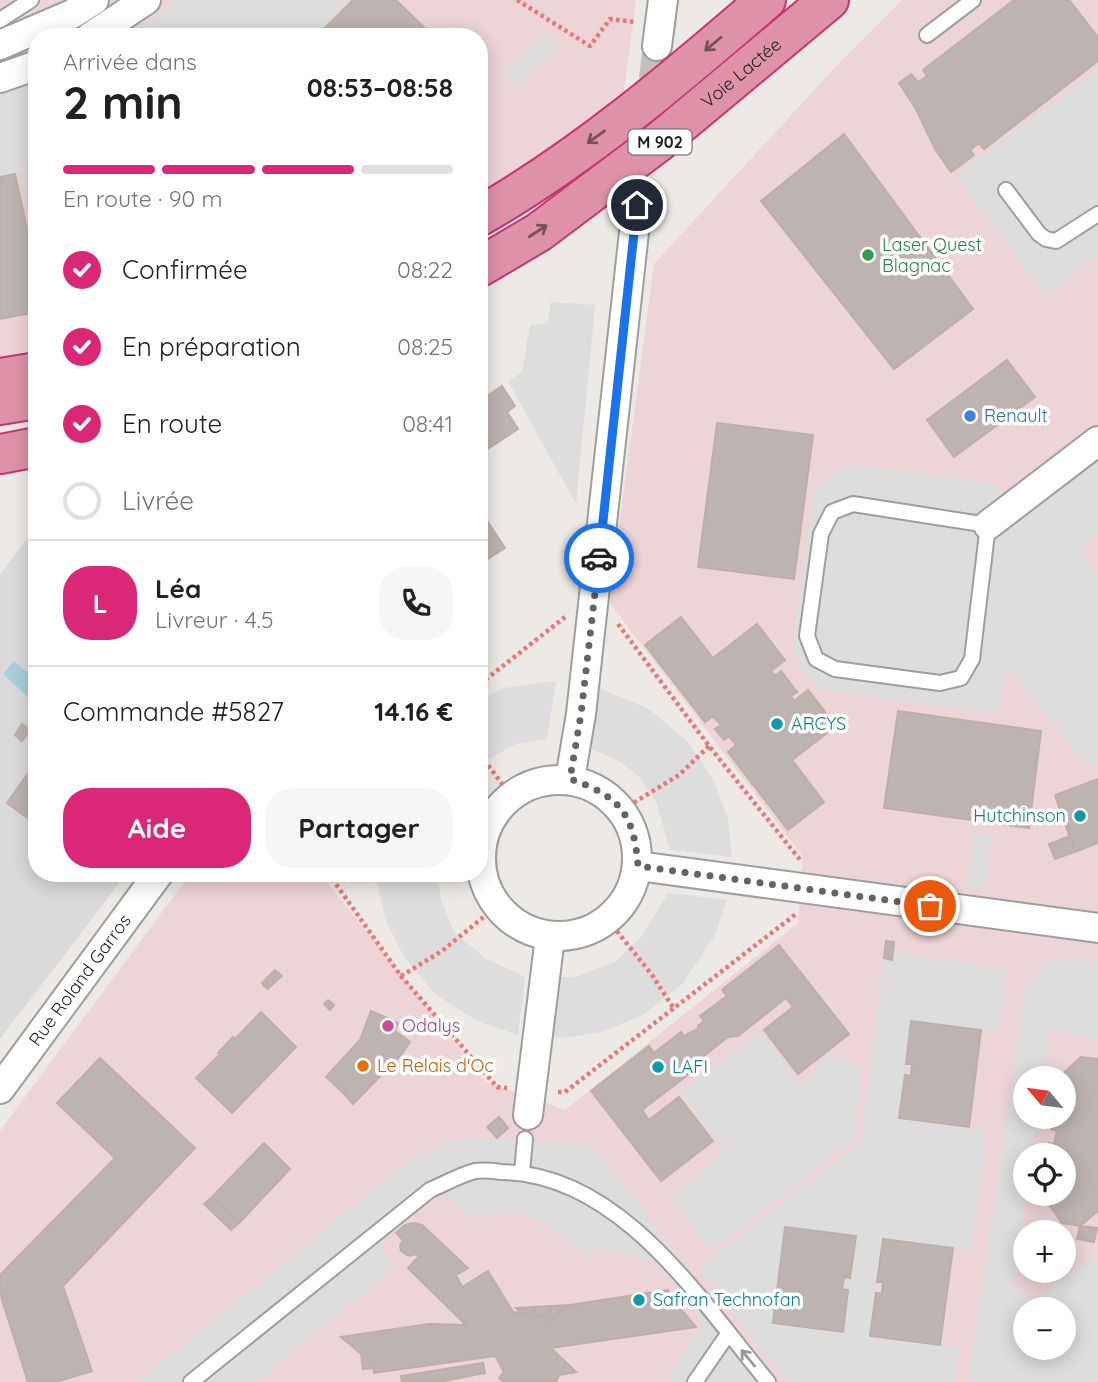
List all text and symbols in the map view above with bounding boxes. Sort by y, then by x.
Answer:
street label: Voie Lactée [696,33,786,113]
one-way arrow [705,36,723,52]
text: Arrivée dans [63,47,197,76]
text: 08:53–08:58 [307,71,453,104]
text: 2 min [63,73,183,131]
one-way arrow [588,130,606,145]
road number: M 902 [628,130,692,154]
pin [607,175,667,235]
text: En route · 90 m [63,184,222,213]
icon: home [618,186,656,224]
one-way arrow [528,224,547,239]
place label: Laser Quest Blagnac [882,233,982,277]
marker: Laser Quest Blagnac [860,247,876,263]
icon: check [63,251,101,289]
text: Confirmée [122,253,248,286]
text: 08:22 [397,255,453,284]
icon: check [63,328,101,366]
text: En préparation [122,330,301,363]
text: 08:25 [397,332,453,361]
place label: Renault [984,404,1048,427]
icon: check [63,405,101,443]
text: En route [122,407,222,440]
marker: Renault [962,408,978,424]
text: 08:41 [402,409,453,438]
text: Livrée [122,484,194,517]
courier [564,523,634,593]
icon: car [580,539,618,577]
button: phone [379,566,453,640]
text: Léa [155,572,201,605]
text: L [93,587,107,620]
text: Livreur · 4.5 [155,605,273,634]
text: Commande #5827 [63,695,284,728]
text: 14.16 € [374,695,453,728]
place label: ARCYS [791,712,846,735]
marker: ARCYS [769,716,785,732]
button: Aide [63,788,251,868]
button: Partager [265,788,453,868]
place label: Hutchinson [973,804,1066,827]
marker: Hutchinson [1072,808,1088,824]
pin [900,876,960,936]
icon: bag [911,887,949,925]
street label: Rue Roland Garros [24,910,136,1050]
place label: Odalys [402,1014,460,1037]
marker: Odalys [380,1018,396,1034]
place label: Le Relais d'Oc [377,1054,494,1077]
place label: LAFI [672,1055,708,1078]
marker: Le Relais d'Oc [355,1058,371,1074]
marker: LAFI [650,1059,666,1075]
north arrow [1013,1066,1076,1129]
map controls [1013,1066,1076,1360]
button: locate [1013,1143,1076,1206]
button: + [1013,1220,1076,1283]
place label: Safran Technofan [653,1288,801,1311]
marker: Safran Technofan [631,1292,647,1308]
button: − [1013,1297,1076,1360]
one-way arrow [740,1349,756,1367]

